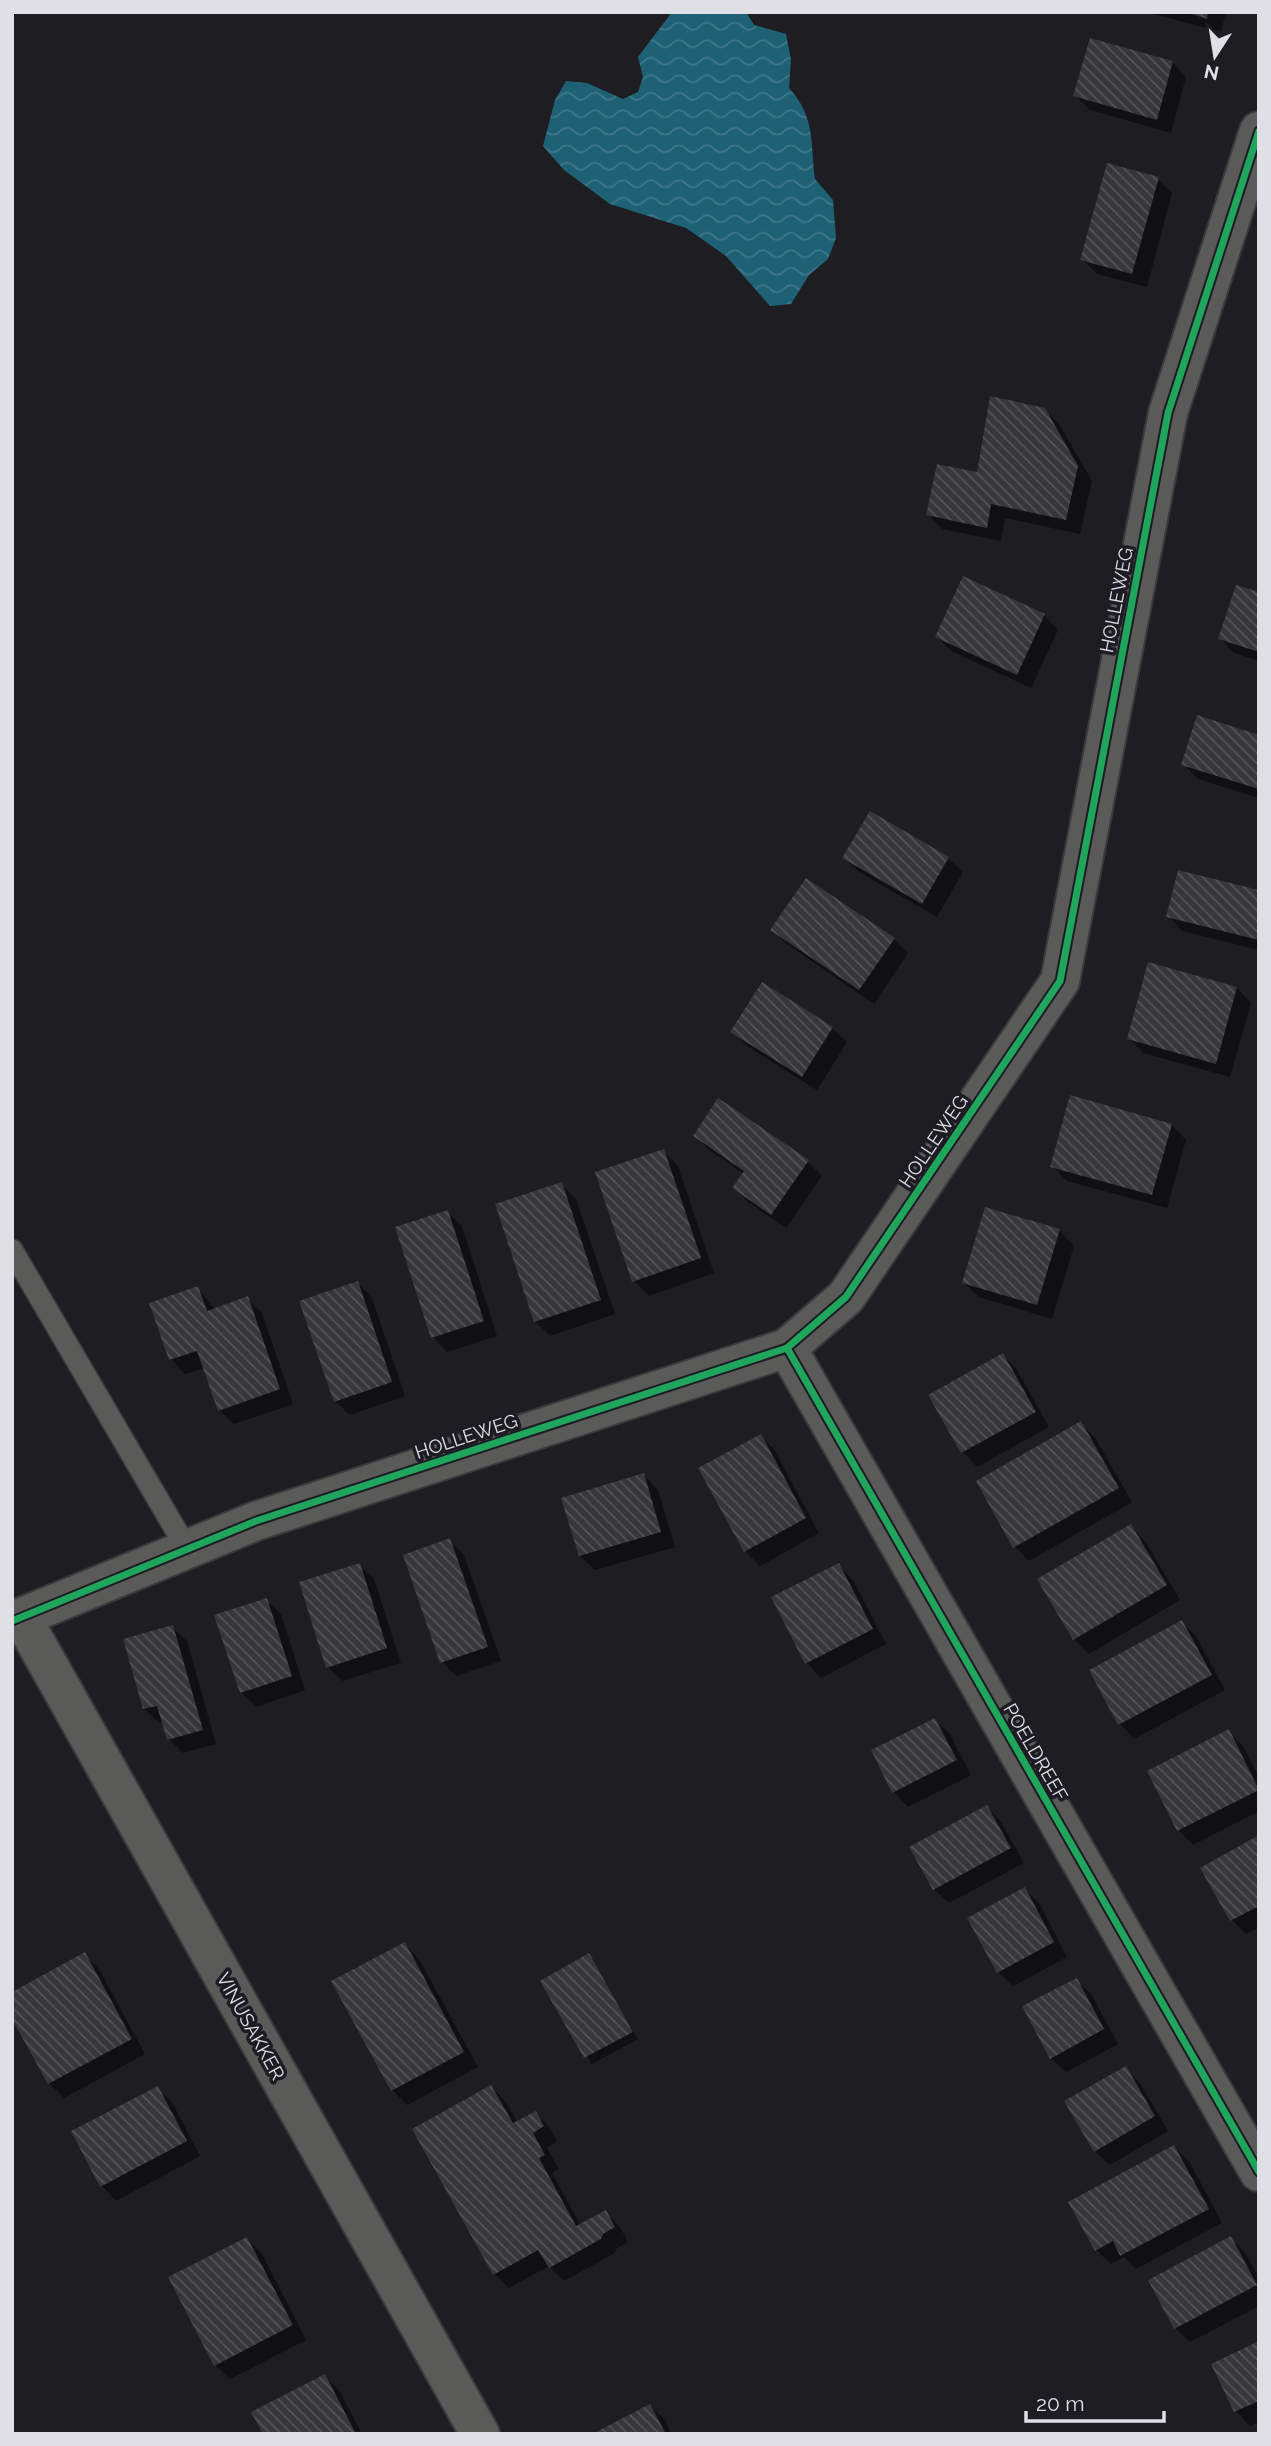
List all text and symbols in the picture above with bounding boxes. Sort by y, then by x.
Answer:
north arrow [1180,21,1250,91]
text: N [1202,60,1221,85]
street label: HOLLEWEG [1095,545,1137,655]
street label: HOLLEWEG [894,1091,972,1191]
street label: HOLLEWEG [412,1409,520,1463]
street label: POELDREEF [999,1699,1073,1805]
street label: VINUSAKKER [212,1969,290,2083]
scale bar [1026,2380,1164,2424]
text: 20 m [1036,2391,1084,2416]

